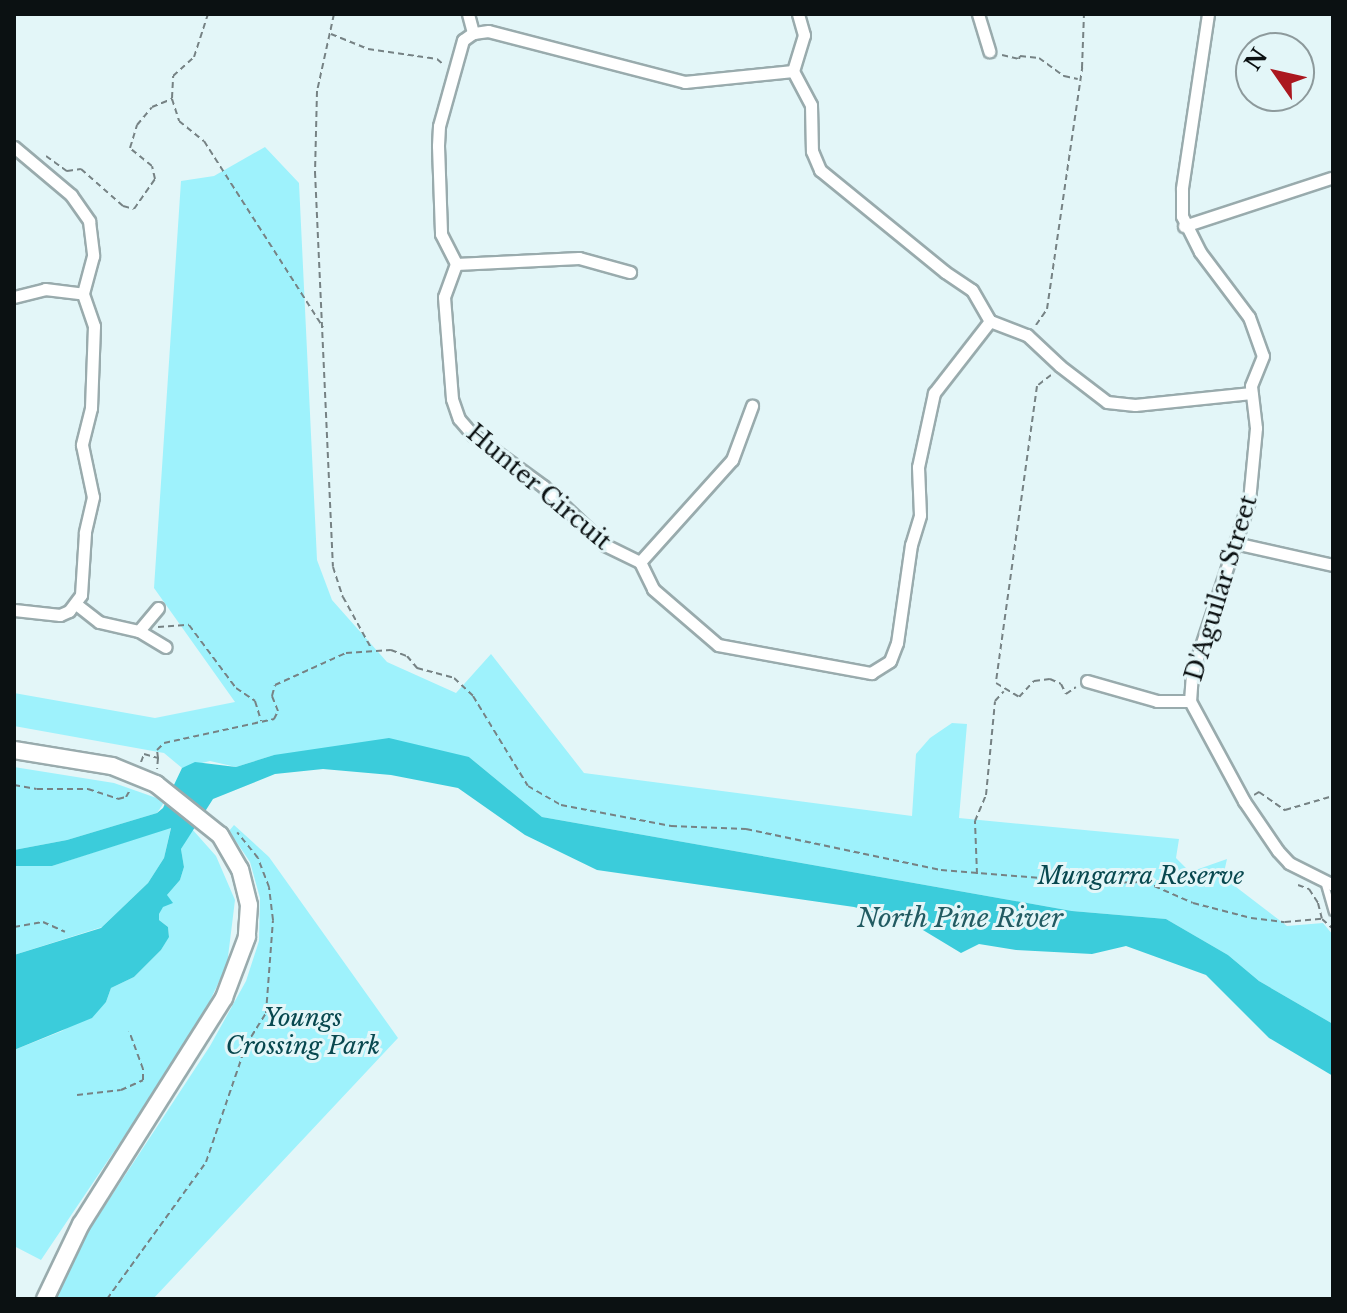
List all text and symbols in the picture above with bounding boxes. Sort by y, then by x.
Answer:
north arrow [1235,32,1315,112]
text: N [1239,43,1273,76]
street label: Hunter Circuit [461,418,617,556]
street label: D'Aguilar Street [1179,491,1263,685]
park label: Mungarra Reserve [1037,862,1245,890]
water label: North Pine River [857,903,1063,935]
park label: Youngs Crossing Park [226,1004,380,1060]

